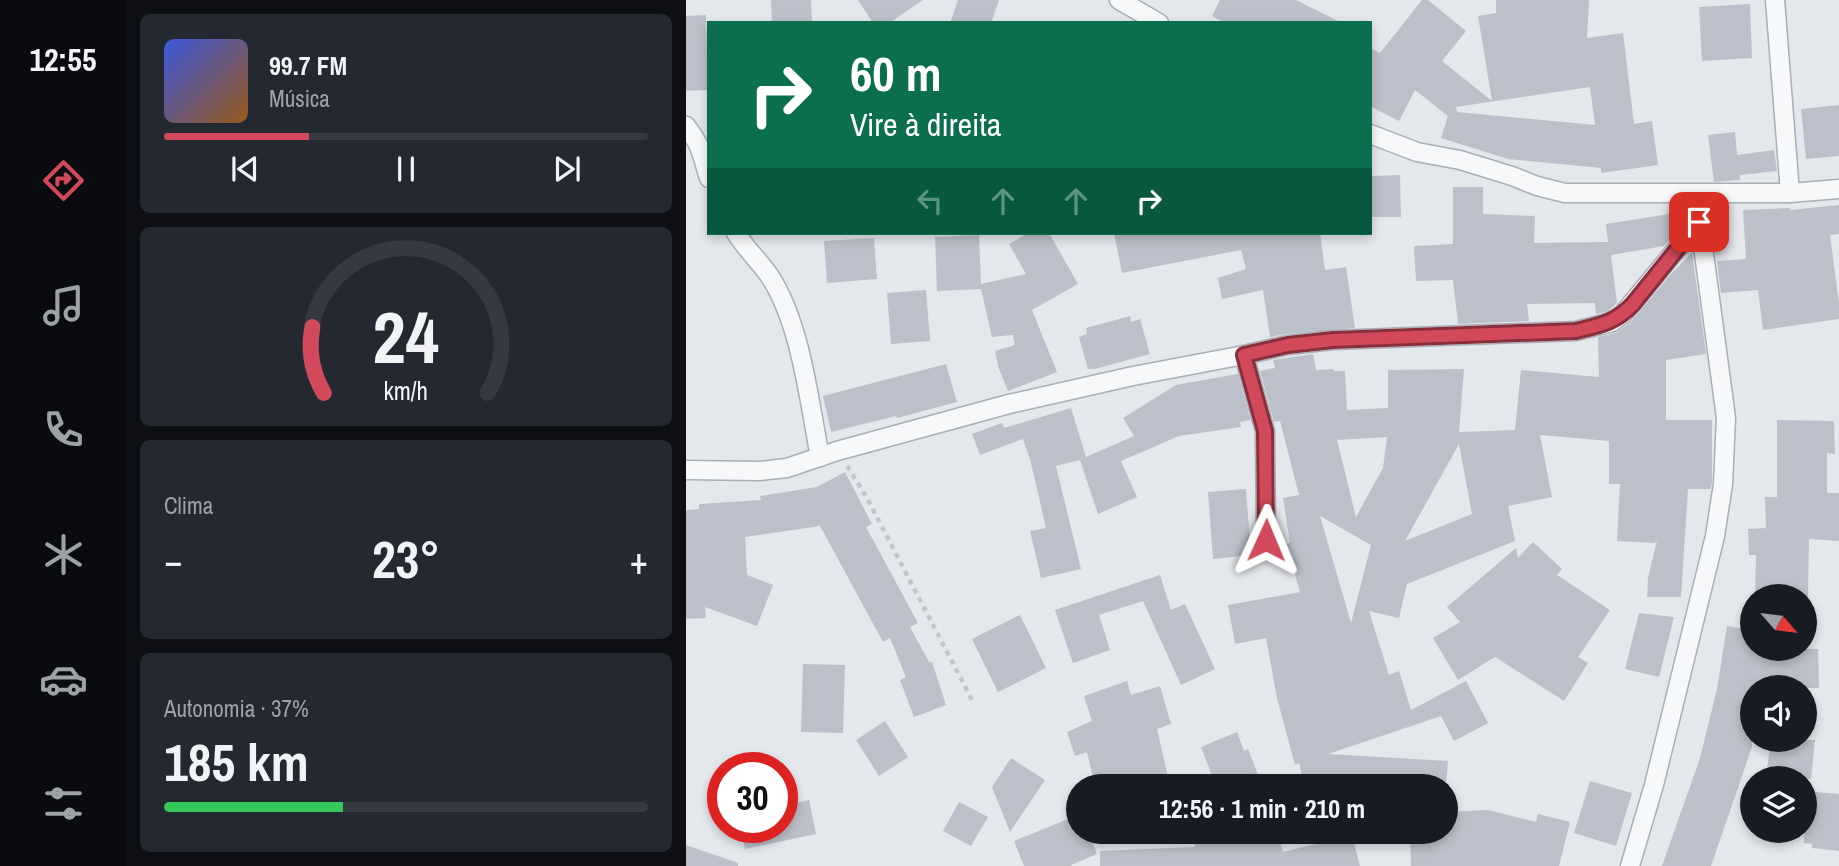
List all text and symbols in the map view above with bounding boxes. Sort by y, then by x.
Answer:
text: 12:55 [29,38,97,81]
text: 60 m [850,40,942,106]
text: 99.7 FM [269,48,347,83]
icon: right [735,49,826,140]
text: Música [269,83,330,114]
text: Vire à direita [850,103,1001,146]
icon: previous [226,150,264,188]
icon: pause [387,150,425,188]
icon: next [548,150,586,188]
icon: directions [39,156,88,205]
icon: left [911,182,949,220]
icon: ahead [984,182,1022,220]
icon: ahead [1057,182,1095,220]
icon: right [1130,182,1168,220]
pin [1669,192,1729,252]
icon: arrive [1680,203,1718,241]
icon: music [39,281,88,330]
text: 24 [373,288,439,386]
text: km/h [384,373,428,407]
icon: phone [39,405,88,454]
text: Clima [164,490,213,521]
position arrow [1229,503,1303,577]
text: 23° [372,524,440,594]
icon: climate [39,530,88,579]
text: − [164,535,182,586]
text: + [630,535,648,586]
north arrow [1740,584,1816,662]
map controls [1740,584,1817,843]
icon: car [39,655,88,704]
button: sound [1740,675,1817,752]
text: Autonomia · 37% [164,693,309,724]
text: 185 km [164,727,309,797]
speed limit sign: 30 [707,752,798,843]
button: layers [1740,766,1817,843]
icon: filters [39,779,88,828]
text: 12:56 · 1 min · 210 m [1159,791,1365,826]

